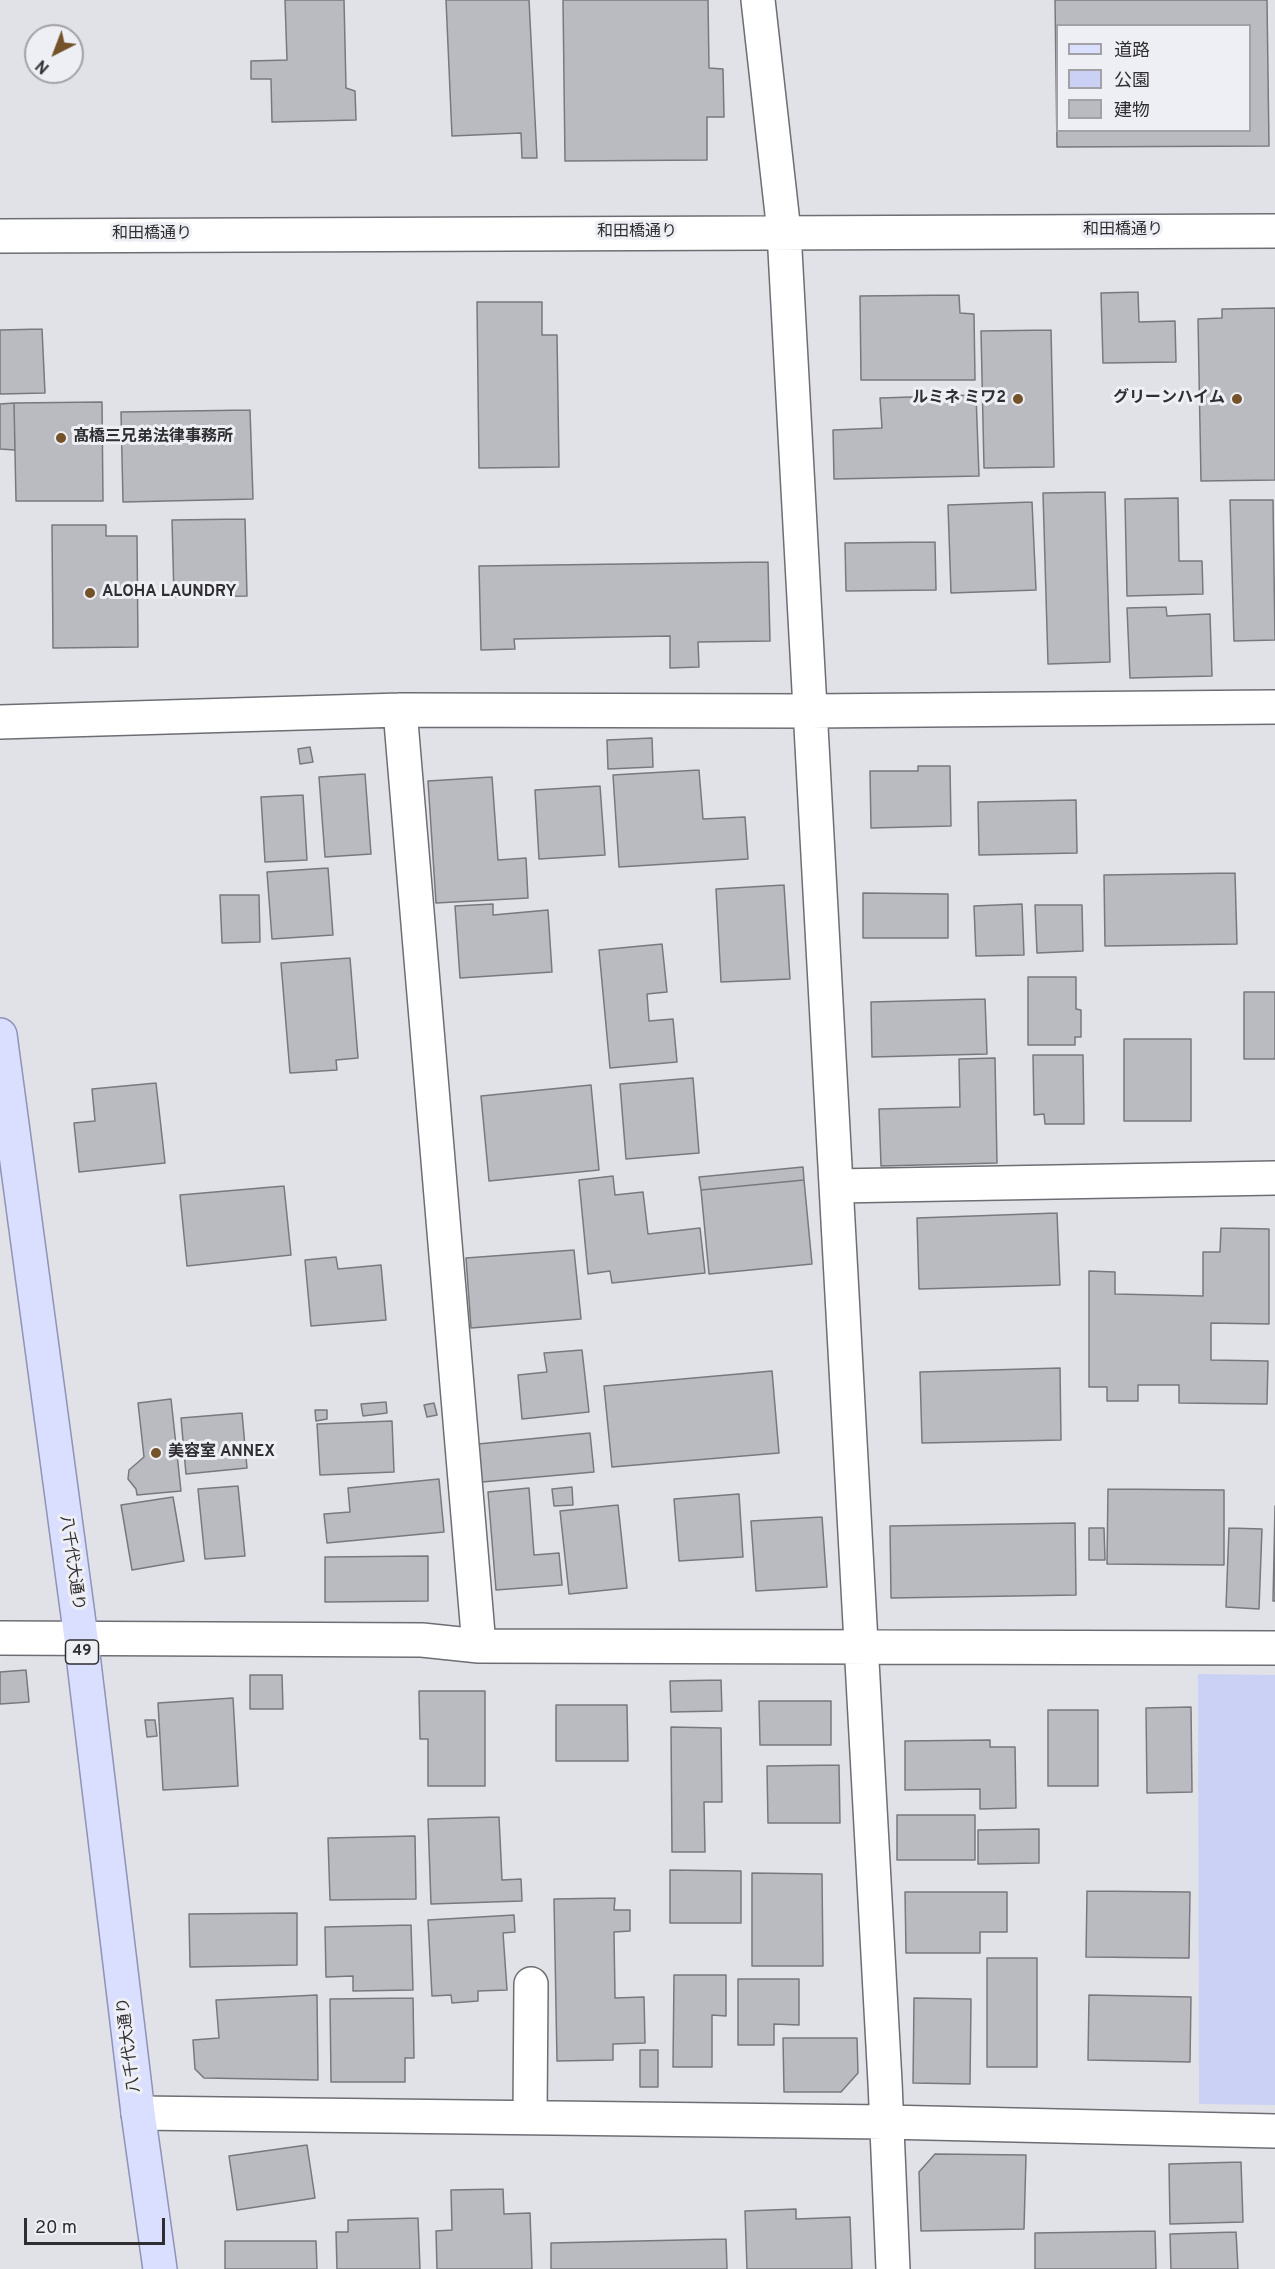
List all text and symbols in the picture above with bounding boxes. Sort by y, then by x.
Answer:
north arrow [24,24,84,84]
legend [1056,24,1251,132]
text: 道路 [1114,40,1150,63]
text: N [32,55,54,77]
text: 公園 [1114,70,1150,93]
text: 建物 [1114,100,1150,123]
street label: 和田橋通り [1083,221,1163,241]
street label: 和田橋通り [597,223,677,243]
street label: 和田橋通り [112,225,192,245]
place label: ルミネ ミワ2 [912,389,1006,409]
place label: グリーンハイム [1113,389,1225,409]
marker: ルミネ ミワ2 [1011,392,1025,406]
marker: グリーンハイム [1230,392,1244,406]
place label: 髙橋三兄弟法律事務所 [73,428,233,448]
marker: 髙橋三兄弟法律事務所 [54,431,68,445]
place label: ALOHA LAUNDRY [102,583,236,603]
marker: ALOHA LAUNDRY [83,586,97,600]
place label: 美容室 ANNEX [168,1443,275,1463]
marker: 美容室 ANNEX [149,1446,163,1460]
street label: 八千代大通り [55,1514,87,1612]
road number: 49 [66,1640,98,1664]
street label: 八千代大通り [115,1996,145,2094]
scale bar [27,2206,168,2244]
text: 20 m [35,2217,77,2240]

